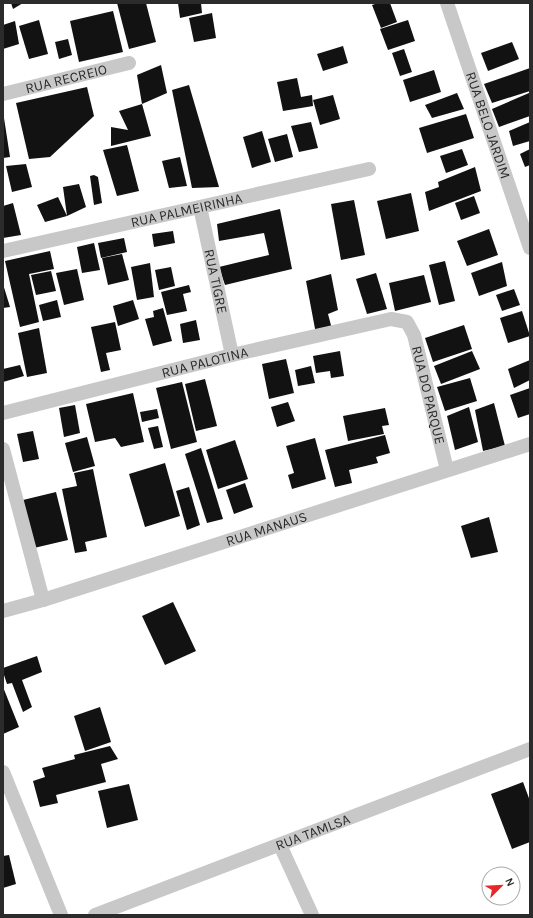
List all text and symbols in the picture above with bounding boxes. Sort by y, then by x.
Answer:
street label: RUA RECREIO [24,60,109,97]
street label: RUA BELO JARDIM [462,69,514,181]
street label: RUA PALMEIRINHA [129,189,244,231]
street label: RUA TIGRE [201,247,231,315]
street label: RUA PALOTINA [160,343,250,381]
street label: RUA DO PARQUE [408,344,449,446]
street label: RUA MANAUS [224,508,309,549]
street label: RUA TAMLSA [273,810,352,854]
north arrow [481,866,521,906]
text: N [502,876,517,888]

